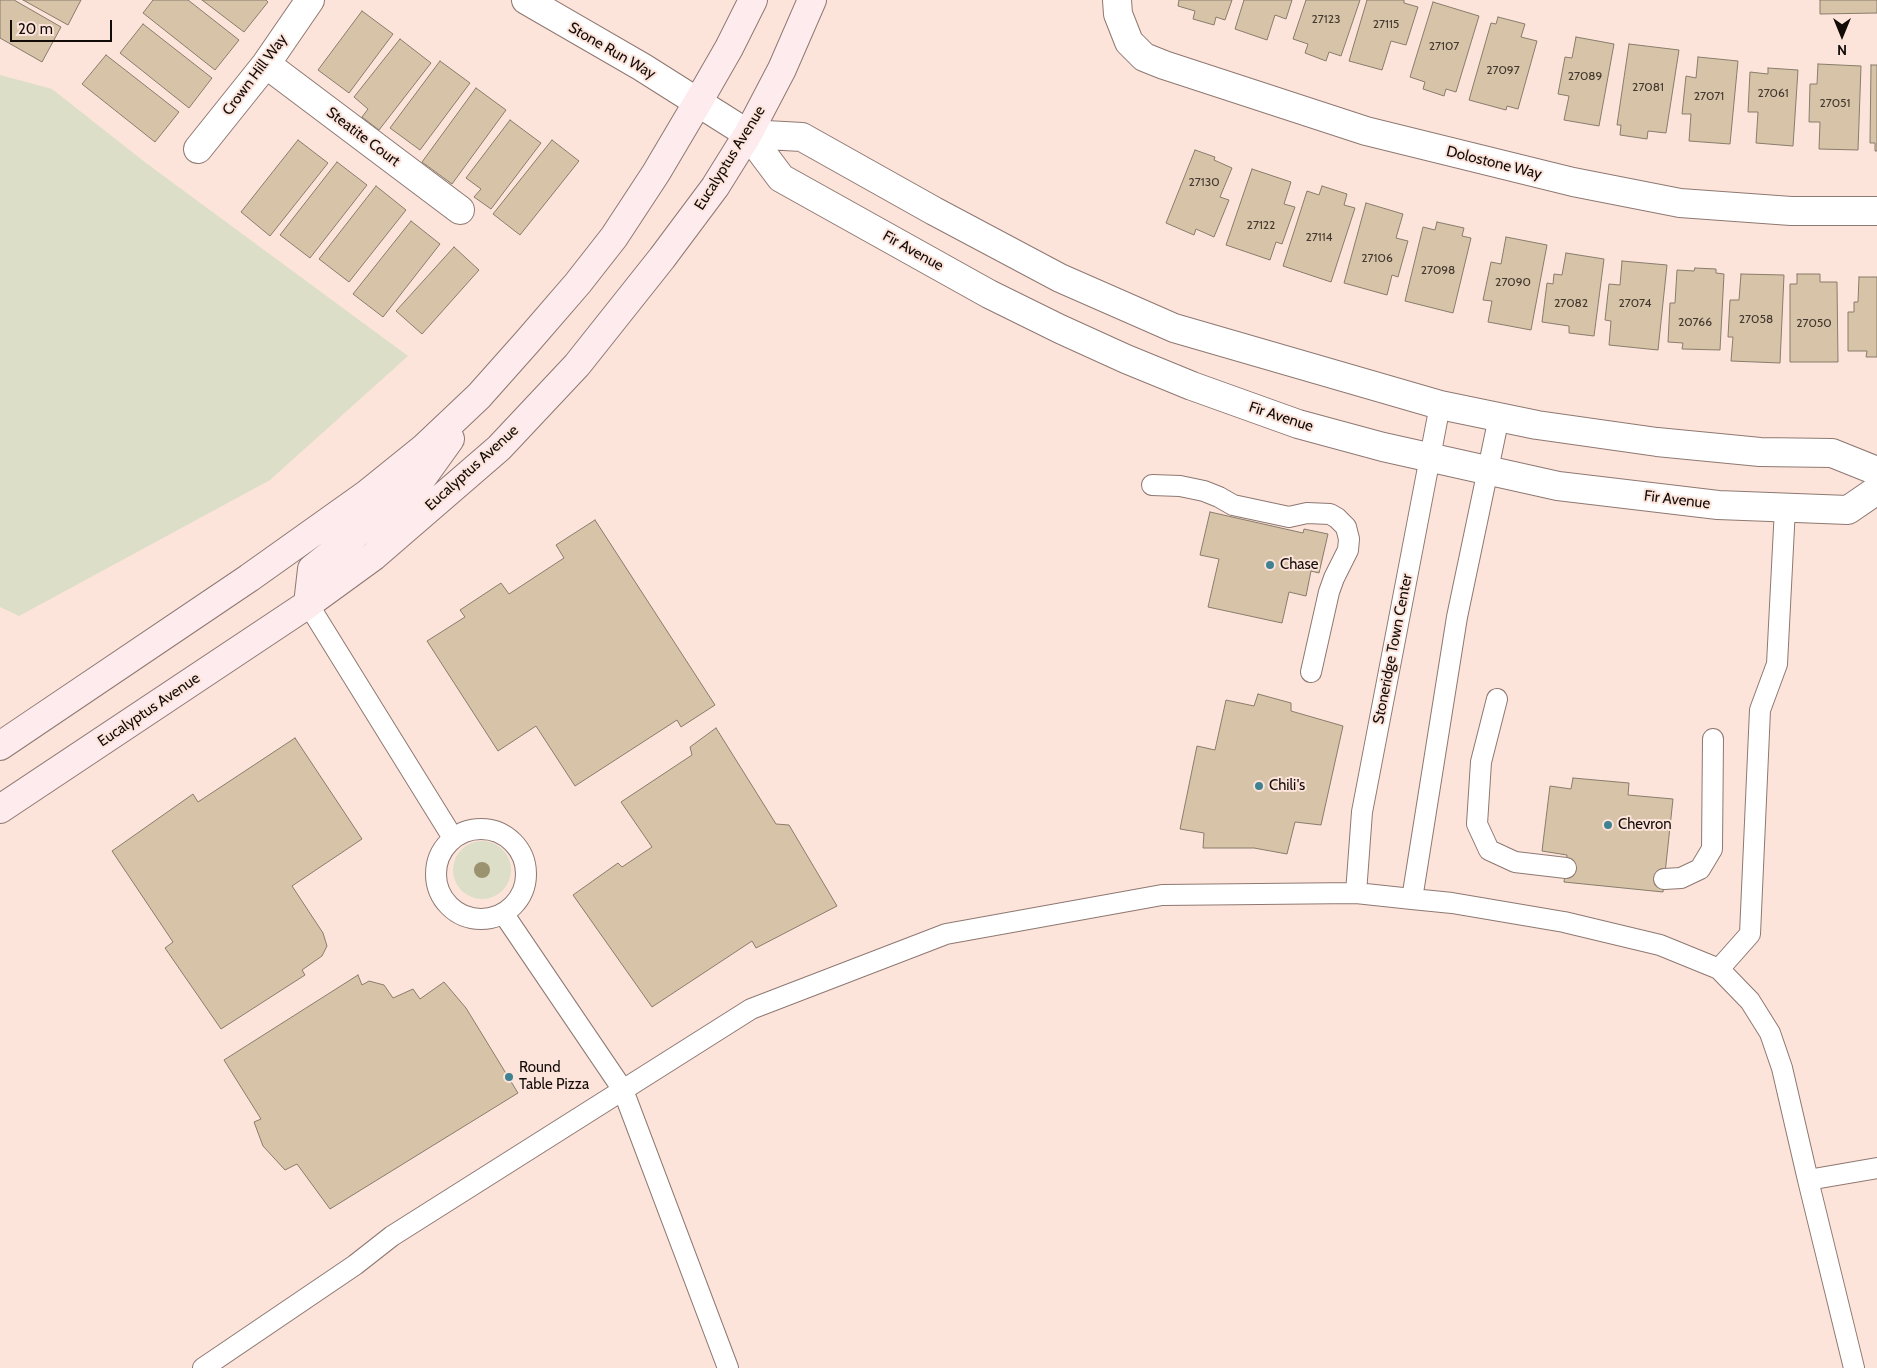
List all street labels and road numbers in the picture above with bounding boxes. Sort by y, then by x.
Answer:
street label: Stone Run Way [565,19,659,83]
street label: Crown Hill Way [219,31,291,119]
street label: Steatite Court [323,103,403,171]
street label: Eucalyptus Avenue [691,103,769,213]
street label: Dolostone Way [1444,142,1544,184]
street label: Fir Avenue [880,227,946,275]
street label: Fir Avenue [1247,398,1315,436]
street label: Eucalyptus Avenue [422,421,522,515]
street label: Fir Avenue [1643,487,1711,513]
street label: Stoneridge Town Center [1370,572,1416,726]
street label: Eucalyptus Avenue [95,669,203,751]

